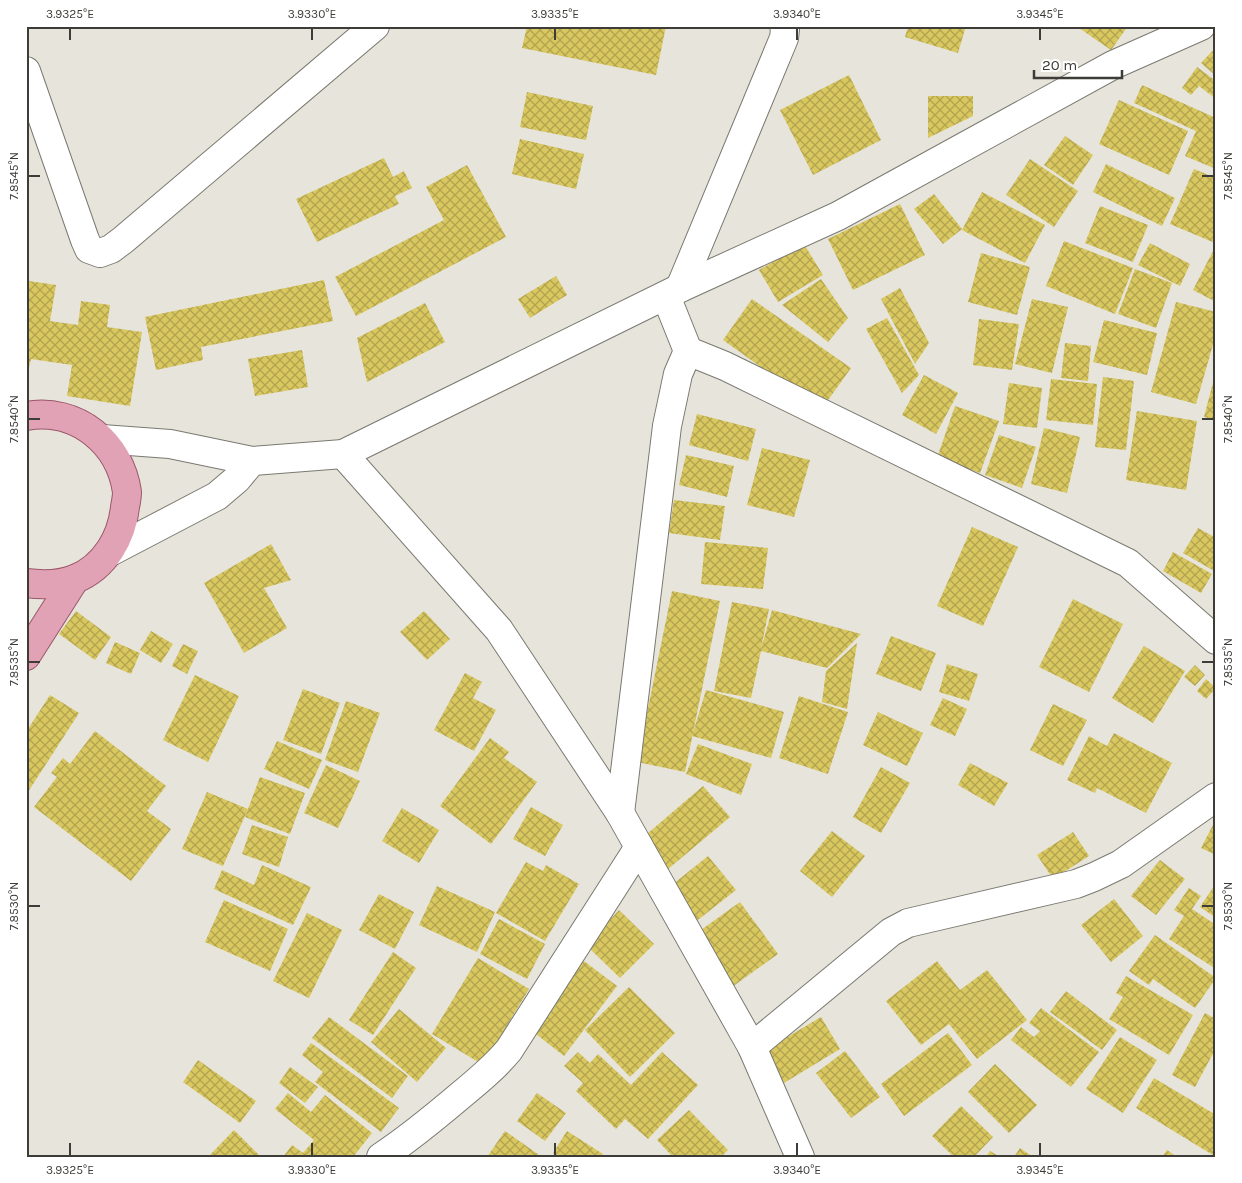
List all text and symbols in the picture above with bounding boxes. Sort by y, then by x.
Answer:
text: 3.9325°E [46,7,94,21]
text: 3.9330°E [288,7,336,21]
text: 3.9335°E [531,7,579,21]
text: 3.9340°E [773,7,821,21]
text: 3.9345°E [1016,7,1064,21]
scale bar [1034,48,1122,80]
text: 20 m [1042,56,1077,74]
text: 7.8545°N [7,152,21,200]
text: 7.8545°N [1221,152,1235,200]
text: 7.8540°N [7,395,21,443]
text: 7.8540°N [1221,395,1235,443]
text: 7.8535°N [7,638,21,686]
text: 7.8535°N [1221,638,1235,686]
text: 7.8530°N [7,882,21,930]
text: 7.8530°N [1221,882,1235,930]
text: 3.9325°E [46,1163,94,1177]
text: 3.9330°E [288,1163,336,1177]
text: 3.9335°E [531,1163,579,1177]
text: 3.9340°E [773,1163,821,1177]
text: 3.9345°E [1016,1163,1064,1177]

